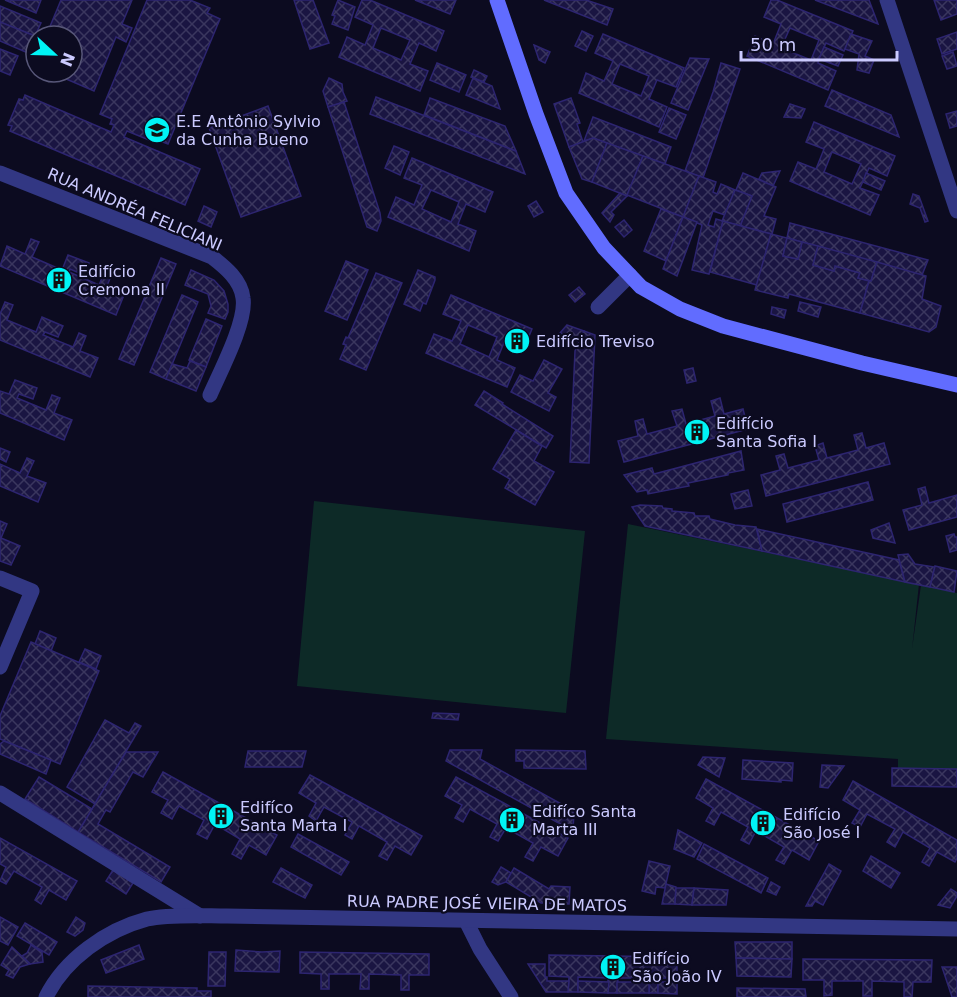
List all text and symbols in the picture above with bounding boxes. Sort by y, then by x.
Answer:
north arrow [24,24,84,84]
scale bar [741,24,897,62]
text: 50 m [750,34,796,55]
text: N [56,50,79,69]
place label: E.E Antônio Sylvio da Cunha Bueno [176,112,321,149]
school or university icon: E.E Antônio Sylvio da Cunha Bueno [142,115,172,145]
street label: RUA ANDRÉA FELICIANI [45,164,225,255]
place label: Edifício Cremona II [78,262,165,299]
building icon: Edifício Cremona II [44,265,74,295]
building icon: Edifício Treviso [502,326,532,356]
place label: Edifício Treviso [536,332,654,351]
place label: Edifício Santa Sofia I [716,414,817,451]
building icon: Edifício Santa Sofia I [682,417,712,447]
place label: Edifíco Santa Marta I [240,798,347,835]
building icon: Edifíco Santa Marta I [206,801,236,831]
place label: Edifíco Santa Marta III [532,802,637,839]
building icon: Edifíco Santa Marta III [497,805,527,835]
place label: Edifício São José I [783,805,860,842]
building icon: Edifício São José I [748,808,778,838]
street label: RUA PADRE JOSÉ VIEIRA DE MATOS [347,892,627,915]
place label: Edifício São João IV [632,949,722,986]
building icon: Edifício São João IV [598,952,628,982]

